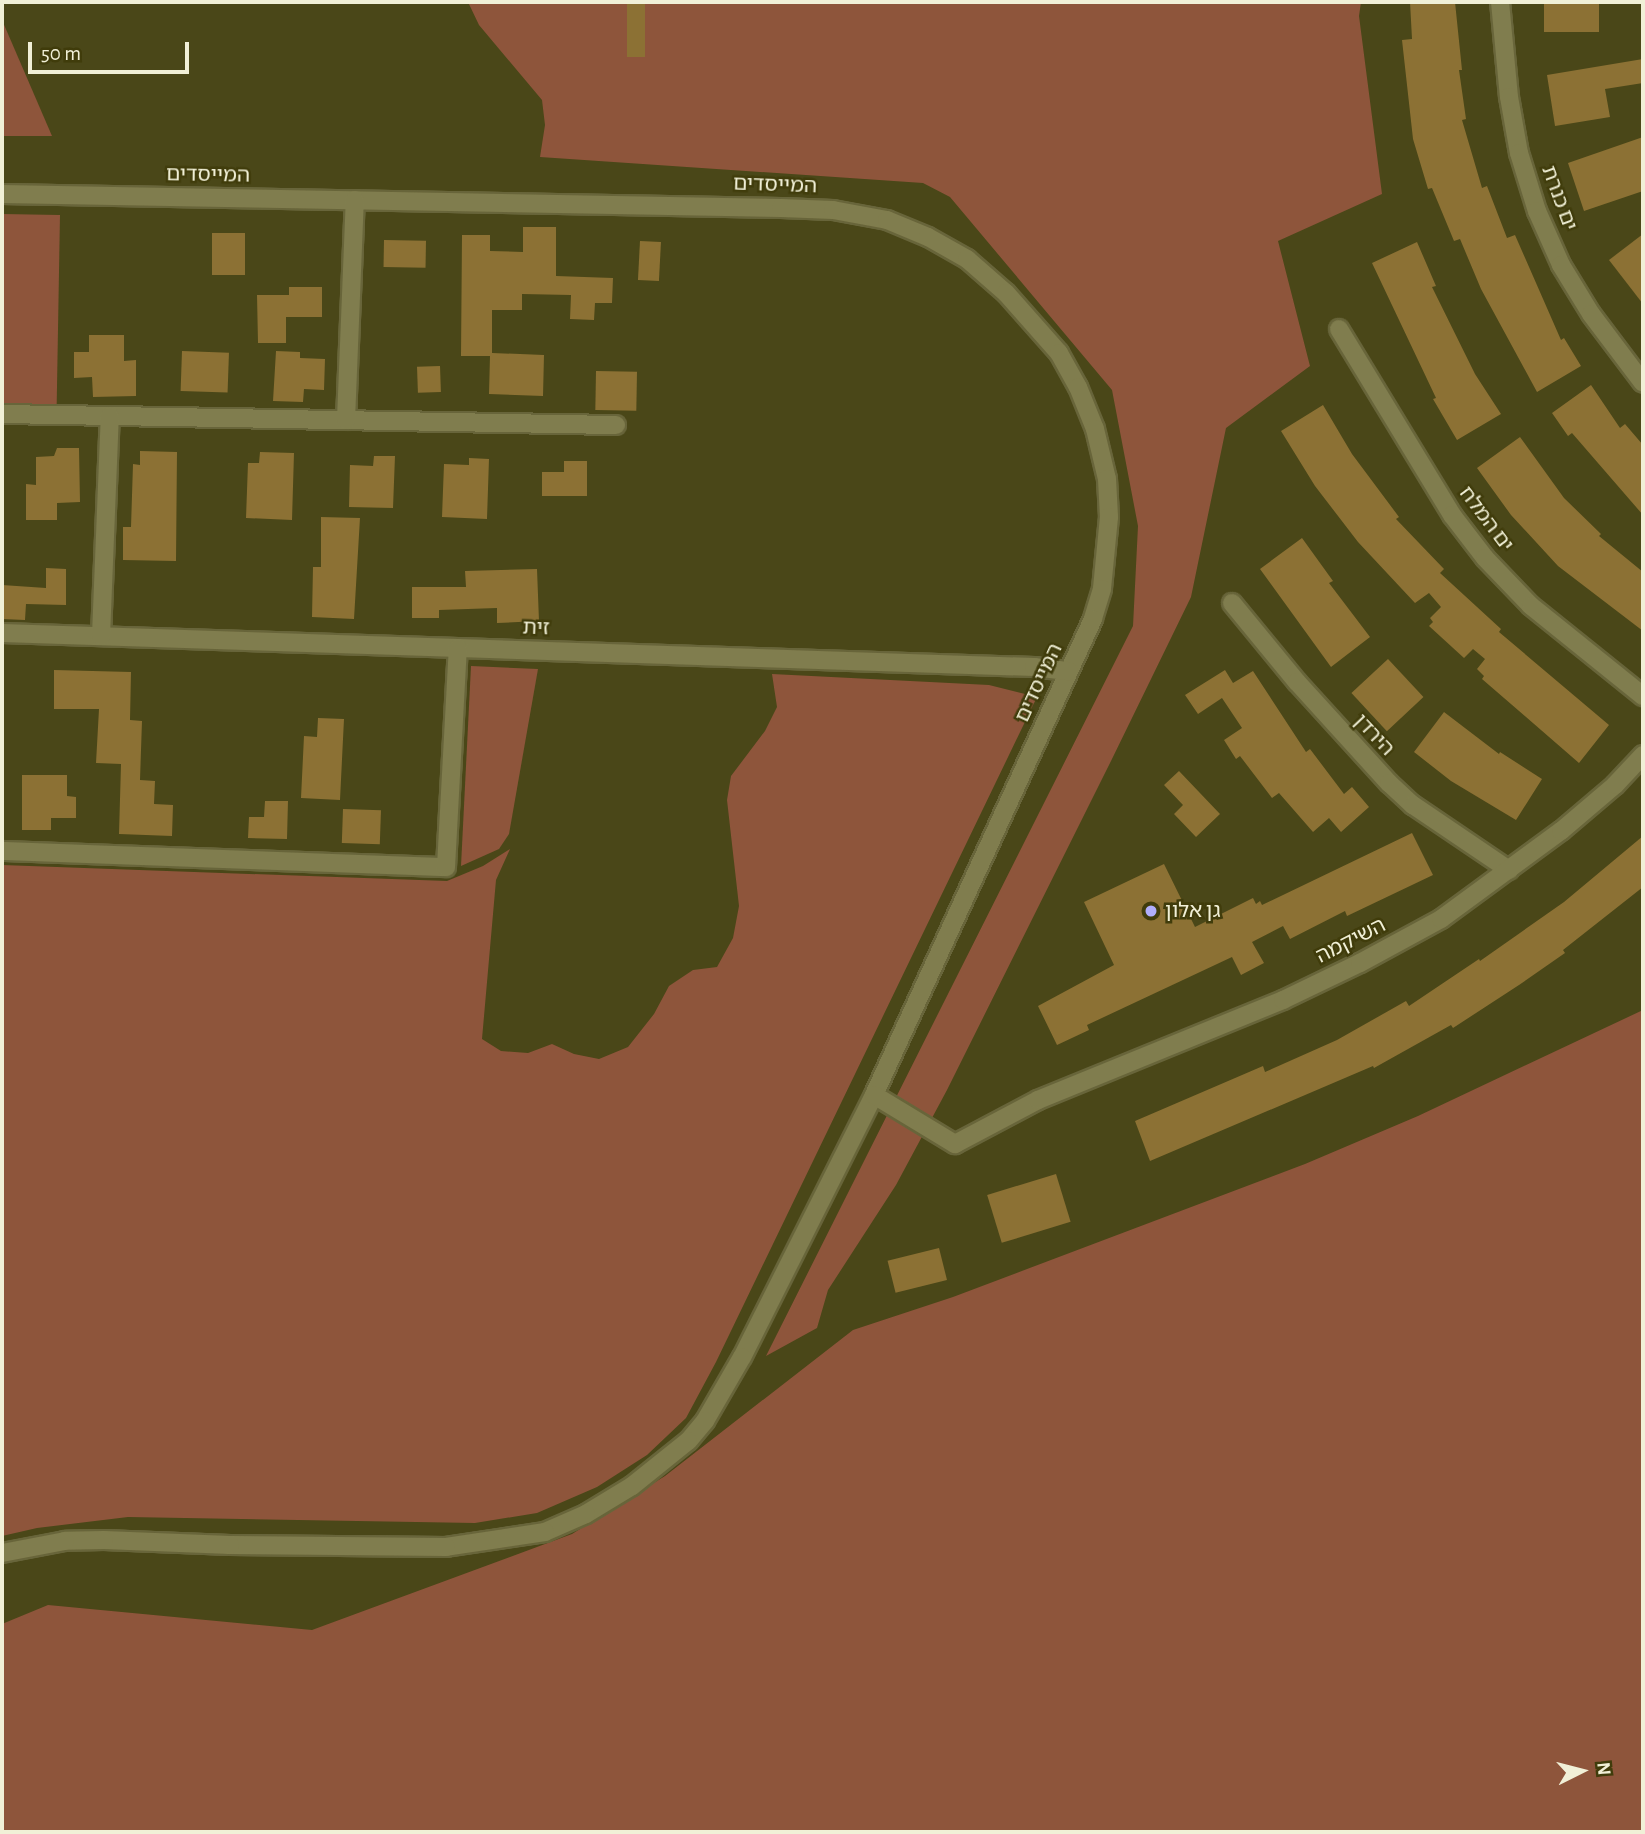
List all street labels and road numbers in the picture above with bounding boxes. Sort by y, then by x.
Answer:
street label: המייסדים [166,162,250,188]
street label: ים כנרת [1536,162,1582,234]
street label: המייסדים [733,171,817,199]
street label: ים המלח [1453,481,1519,557]
street label: זית [522,615,550,641]
street label: המייסדים [1010,640,1068,726]
street label: הירדן [1348,709,1400,761]
street label: השיקמה [1312,913,1390,969]

